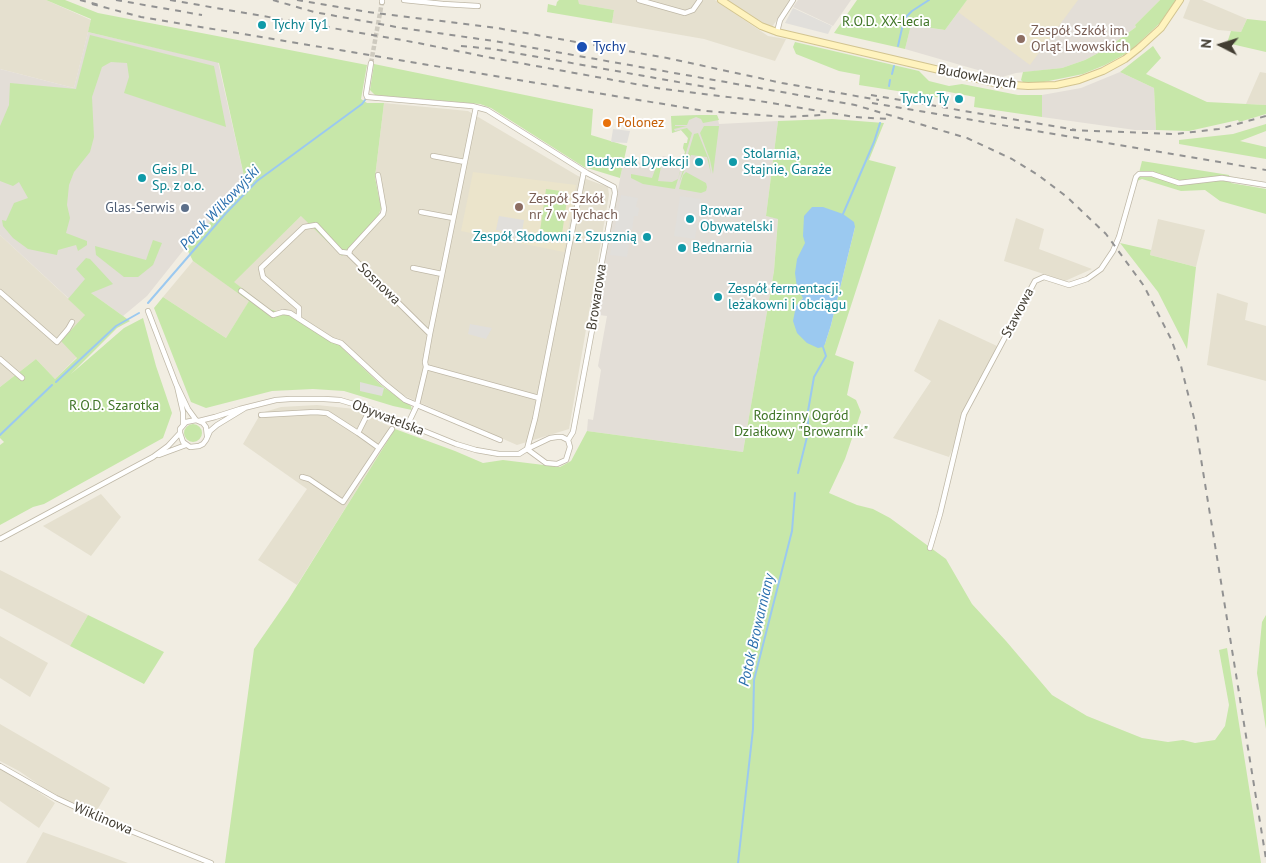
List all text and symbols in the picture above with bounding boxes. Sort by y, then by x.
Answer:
park label: R.O.D. XX-lecia [842,14,930,30]
place label: Tychy Ty1 [272,17,329,33]
marker: Tychy Ty1 [256,19,268,31]
north arrow [1196,20,1246,70]
place label: Zespół Szkół im. Orląt Lwowskich [1031,23,1129,56]
marker: Zespół Szkół im. Orląt Lwowskich [1015,33,1027,45]
text: N [1197,38,1215,49]
place label: Tychy [593,39,626,55]
marker: Tychy [575,40,589,54]
street label: Budowlanych [936,61,1018,93]
place label: Tychy Ty [900,91,949,107]
marker: Tychy Ty [953,93,965,105]
place label: Polonez [617,115,664,131]
marker: Polonez [601,117,613,129]
place label: Stolarnia, Stajnie, Garaże [743,146,832,178]
place label: Budynek Dyrekcji [586,154,689,170]
marker: Budynek Dyrekcji [693,156,705,168]
marker: Stolarnia, Stajnie, Garaże [727,156,739,168]
place label: Geis PL Sp. z o.o. [152,162,204,194]
water label: Potok Wilkowyjski [176,162,264,254]
marker: Geis PL Sp. z o.o. [136,172,148,184]
place label: Zespół Szkół nr 7 w Tychach [529,191,618,223]
place label: Glas-Serwis [105,200,175,216]
marker: Zespół Szkół nr 7 w Tychach [513,201,525,213]
marker: Glas-Serwis [179,202,191,214]
place label: Browar Obywatelski [700,203,773,236]
marker: Browar Obywatelski [684,213,696,225]
place label: Zespół Słodowni z Szusznią [473,229,637,245]
marker: Zespół Słodowni z Szusznią [641,231,653,243]
place label: Bednarnia [692,240,753,256]
marker: Bednarnia [676,242,688,254]
street label: Sosnowa [354,260,404,308]
street label: Browarowa [583,263,611,331]
place label: Zespół fermentacji, leżakowni i obciągu [728,281,846,314]
street label: Stawowa [998,285,1038,341]
marker: Zespół fermentacji, leżakowni i obciągu [712,291,724,303]
street label: Obywatelska [349,397,427,439]
park label: R.O.D. Szarotka [69,398,159,414]
park label: Rodzinny Ogród Działkowy "Browarnik" [734,408,868,441]
water label: Potok Browarniany [735,572,779,688]
street label: Wiklinowa [71,799,135,839]

